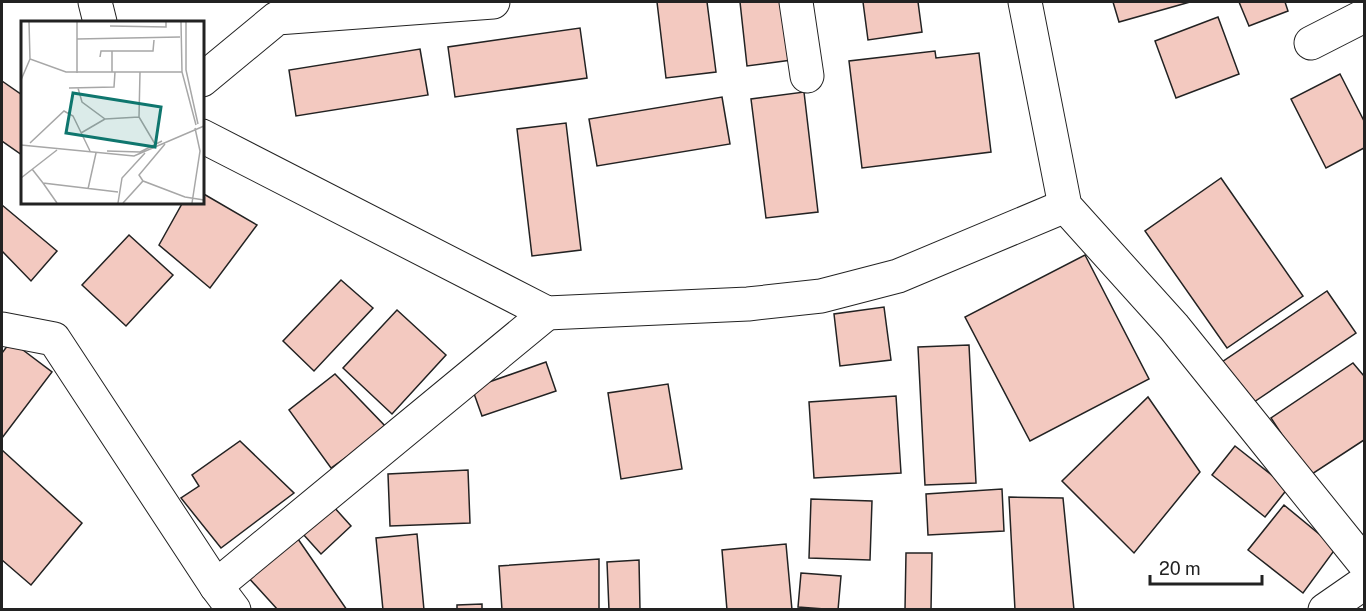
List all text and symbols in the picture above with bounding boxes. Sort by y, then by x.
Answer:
inset map [21,21,204,204]
scale bar [1150,548,1262,586]
text: 20 m [1159,558,1201,579]

